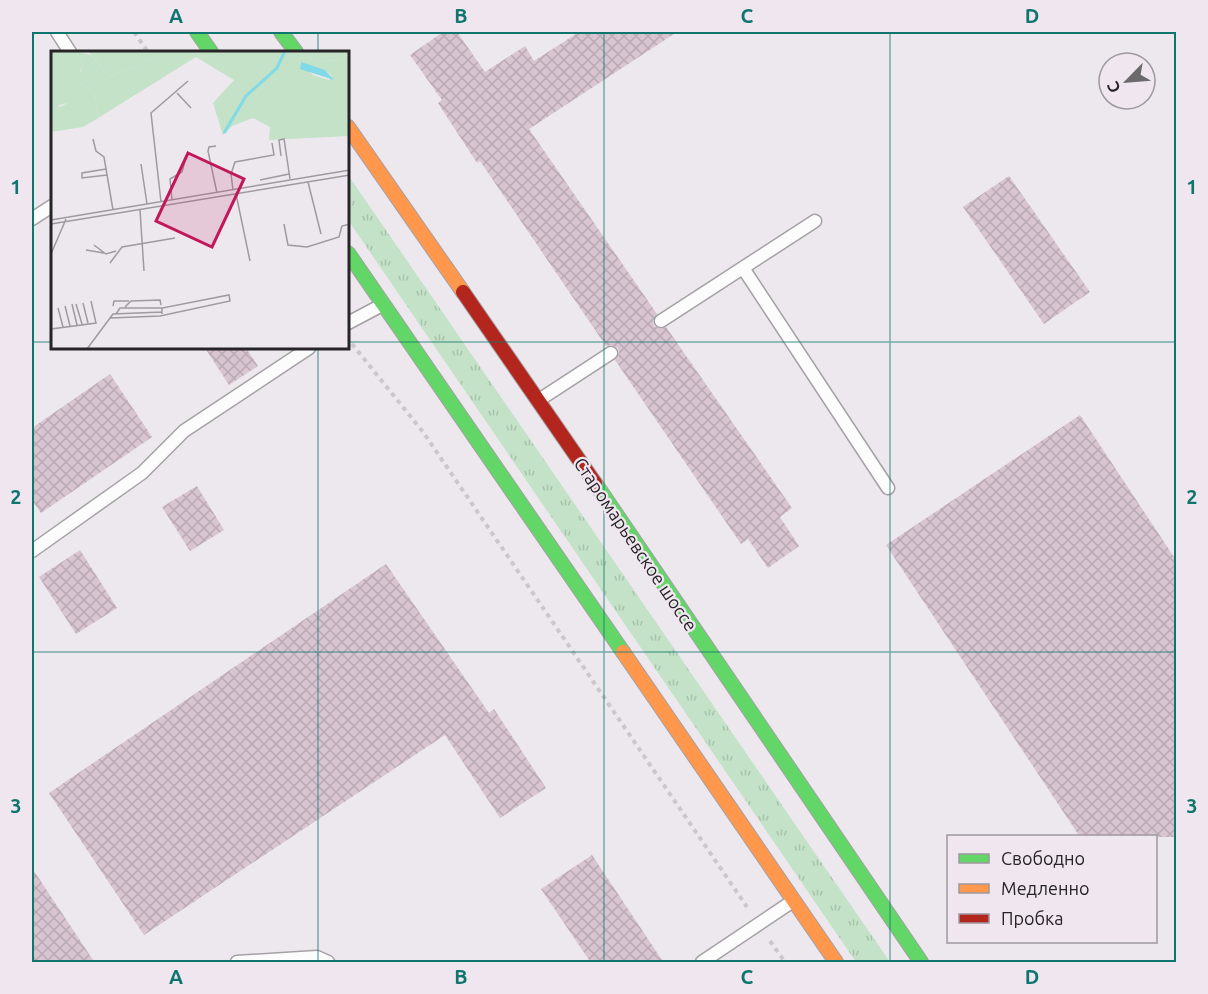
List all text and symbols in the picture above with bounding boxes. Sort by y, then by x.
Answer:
text: A [169,4,183,27]
text: B [454,4,468,27]
text: C [741,4,754,27]
text: D [1025,4,1039,27]
inset map [51,51,350,350]
north arrow [1097,51,1157,111]
text: С [1103,79,1124,96]
text: 1 [10,175,22,198]
text: 1 [1186,175,1198,198]
street label: Старомарьевское шоссе [570,454,702,634]
text: 2 [10,485,22,508]
text: 2 [1186,485,1198,508]
text: 3 [10,794,22,817]
text: 3 [1186,794,1198,817]
legend [947,835,1157,943]
text: Свободно [1001,848,1085,868]
text: Медленно [1001,878,1090,898]
text: Пробка [1001,908,1064,928]
text: A [169,965,183,988]
text: B [454,965,468,988]
text: C [741,965,754,988]
text: D [1025,965,1039,988]

